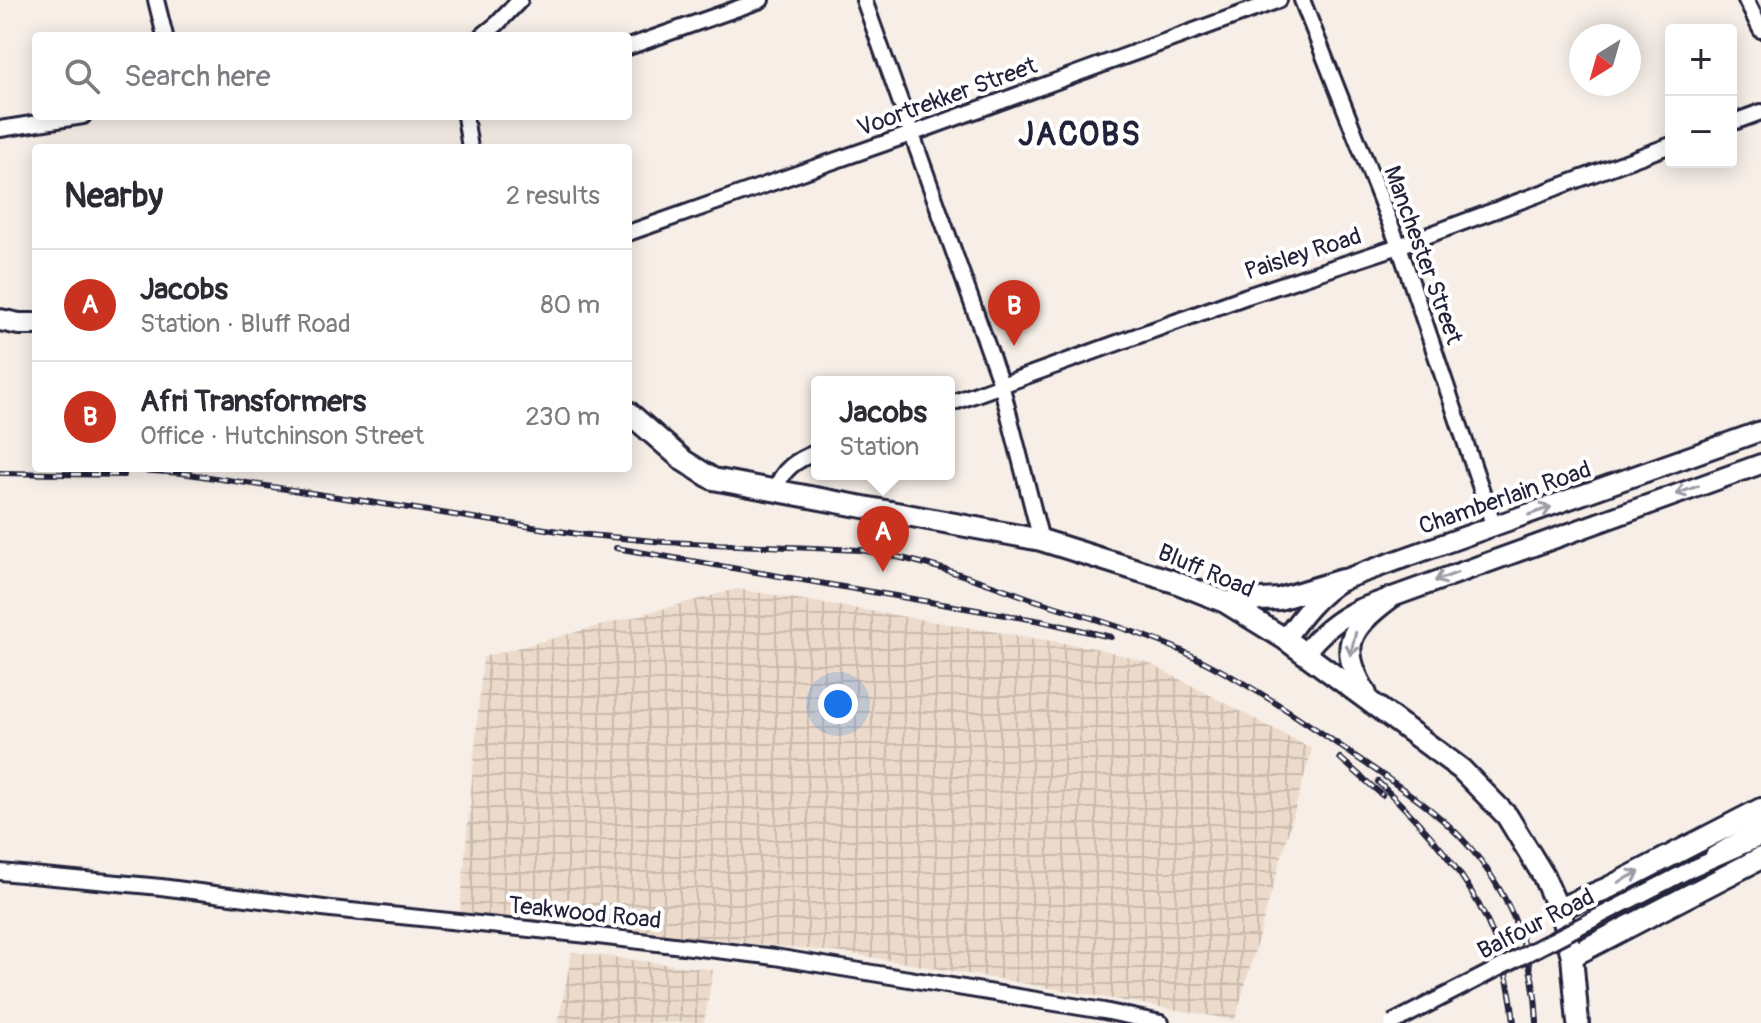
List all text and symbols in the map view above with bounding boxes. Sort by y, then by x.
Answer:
north arrow [1569,24,1641,96]
map controls [1665,24,1737,168]
button: + [1665,24,1737,96]
search box [32,32,632,120]
street label: Voortrekker Street [853,51,1041,143]
icon: search [60,54,104,98]
text: Search here [124,58,271,95]
button: − [1665,96,1737,168]
district label: JACOBS [1018,115,1142,155]
street label: Manchester Street [1377,162,1469,348]
text: Nearby [64,175,163,218]
text: 2 results [506,180,600,212]
street label: Paisley Road [1241,221,1365,287]
text: Jacobs [140,271,228,308]
pin: B [988,280,1040,346]
text: A [82,289,98,321]
text: 80 m [540,289,600,321]
text: Station · Bluff Road [140,308,351,340]
popup [811,376,955,480]
text: Afri Transformers [140,383,366,420]
text: Jacobs [839,394,927,431]
text: B [83,401,97,433]
text: 230 m [525,401,600,433]
text: Office · Hutchinson Street [140,420,424,452]
text: Station [839,431,920,463]
street label: Chamberlain Road [1415,455,1595,541]
one-way arrow [1676,484,1700,498]
one-way arrow [1527,503,1552,517]
pin: A [857,506,909,572]
street label: Bluff Road [1153,538,1259,604]
one-way arrow [1435,571,1459,585]
one-way arrow [1345,631,1360,657]
your location [818,684,858,724]
one-way arrow [1616,869,1640,884]
street label: Balfour Road [1473,882,1599,966]
street label: Teakwood Road [507,891,663,935]

